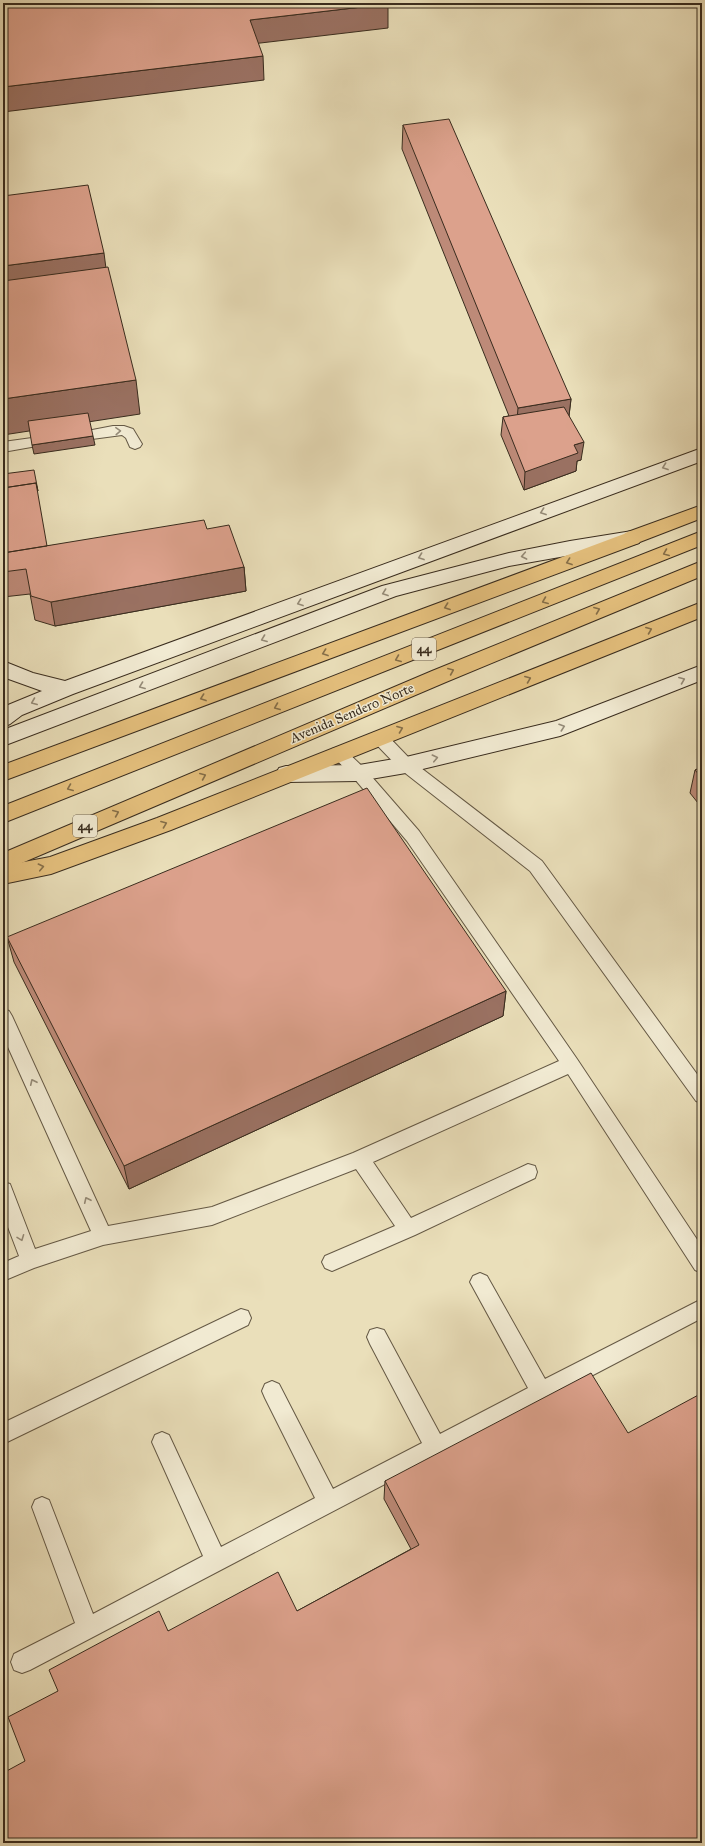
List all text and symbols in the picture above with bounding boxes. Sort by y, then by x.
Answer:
one-way arrow [115,427,121,436]
one-way arrow [662,463,669,471]
one-way arrow [540,508,547,516]
one-way arrow [662,548,669,556]
one-way arrow [521,551,527,560]
one-way arrow [418,553,425,561]
one-way arrow [565,557,572,565]
one-way arrow [382,588,389,596]
one-way arrow [541,596,548,604]
one-way arrow [296,598,303,606]
one-way arrow [444,603,451,611]
one-way arrow [593,607,601,615]
one-way arrow [645,627,652,635]
one-way arrow [260,635,267,643]
road number: 44 [412,638,436,660]
one-way arrow [322,648,329,656]
one-way arrow [394,654,401,662]
one-way arrow [448,667,455,675]
one-way arrow [524,675,531,683]
one-way arrow [679,676,686,684]
street label: Avenida Sendero Norte [287,679,417,747]
one-way arrow [139,681,146,689]
one-way arrow [200,693,207,701]
one-way arrow [30,698,37,706]
one-way arrow [274,702,281,710]
one-way arrow [558,724,565,732]
one-way arrow [397,725,404,733]
one-way arrow [432,754,438,762]
one-way arrow [199,772,206,780]
one-way arrow [67,784,74,792]
one-way arrow [111,810,119,818]
road number: 44 [73,815,97,837]
one-way arrow [160,821,167,829]
one-way arrow [38,864,44,872]
one-way arrow [30,1079,38,1086]
one-way arrow [84,1197,92,1205]
one-way arrow [17,1234,25,1241]

